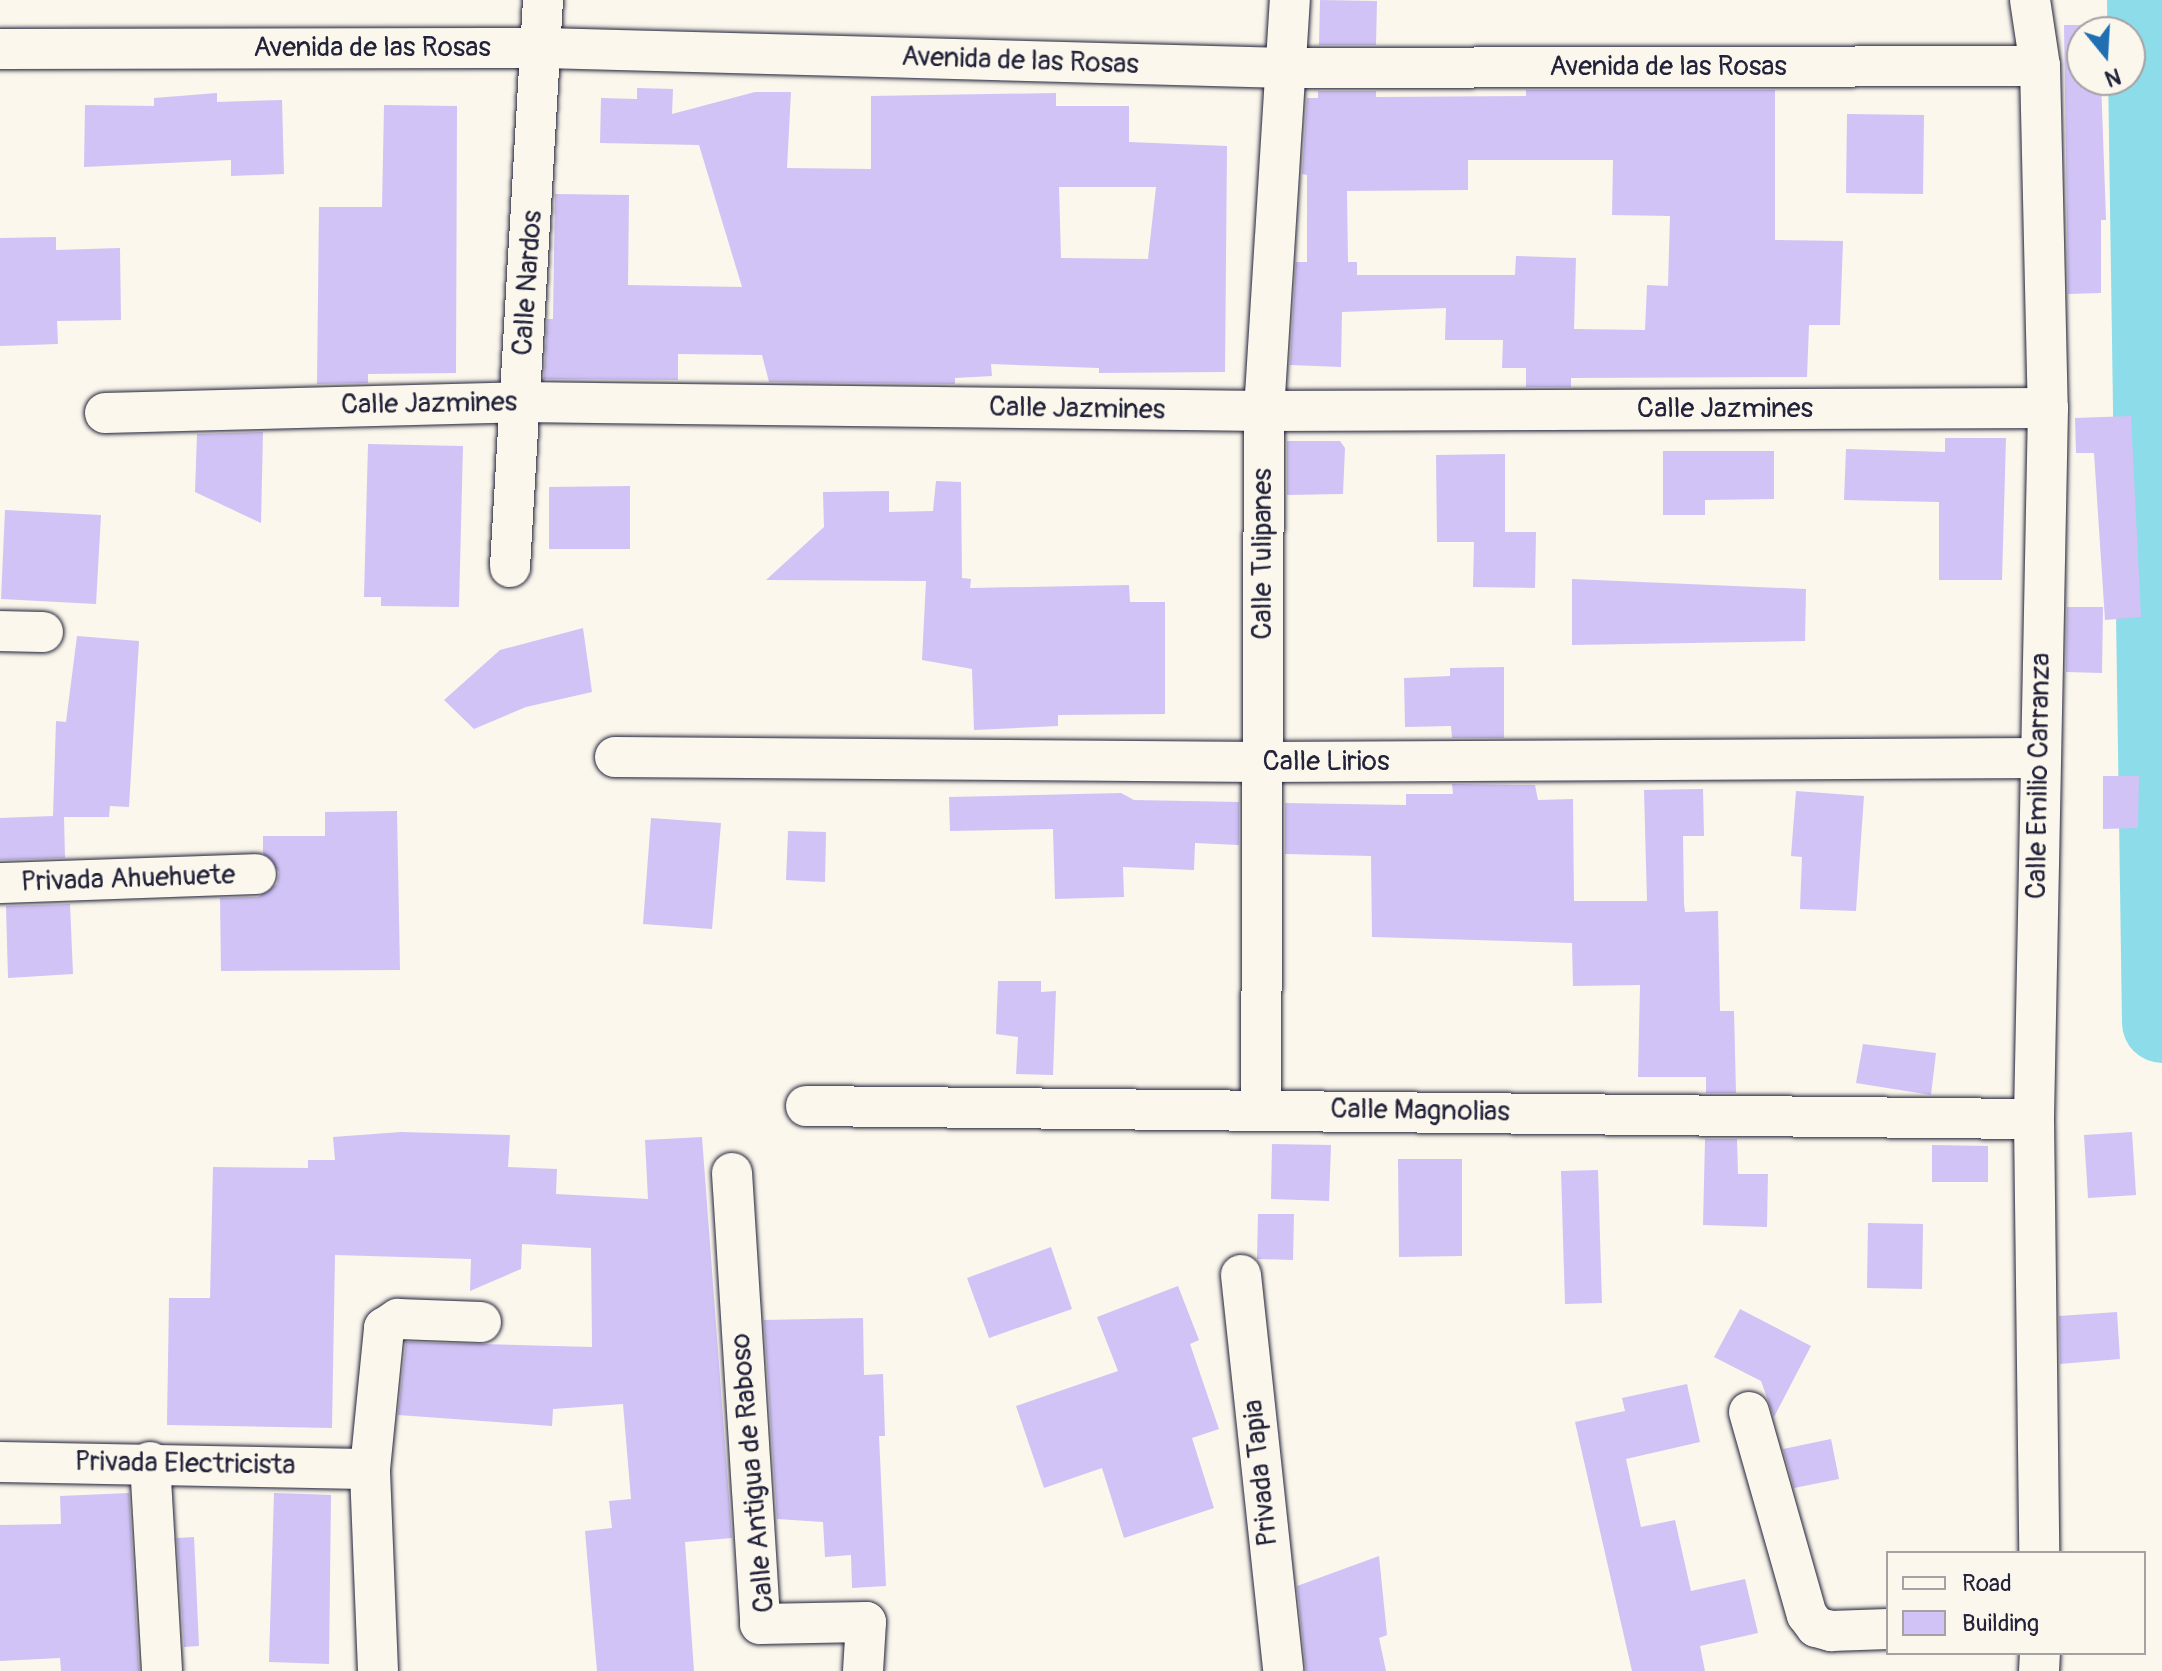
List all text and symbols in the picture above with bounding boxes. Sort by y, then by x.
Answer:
north arrow [2066,16,2146,96]
street label: Avenida de las Rosas [253,31,491,65]
street label: Avenida de las Rosas [901,40,1139,82]
street label: Avenida de las Rosas [1549,50,1787,84]
text: N [2101,61,2124,93]
street label: Calle Nardos [506,209,550,357]
street label: Calle Jazmines [341,386,517,422]
street label: Calle Jazmines [989,391,1165,427]
street label: Calle Jazmines [1637,392,1813,426]
street label: Calle Tulipanes [1246,468,1280,640]
street label: Calle Emilio Carranza [2020,652,2058,900]
street label: Calle Lirios [1263,745,1389,779]
street label: Privada Ahuehuete [20,858,236,900]
street label: Calle Magnolias [1330,1093,1510,1129]
street label: Calle Antigua de Raboso [724,1332,782,1614]
street label: Privada Tapia [1237,1398,1285,1548]
street label: Privada Electricista [74,1445,296,1483]
legend [1886,1551,2146,1655]
text: Road [1962,1569,2012,1598]
text: Building [1962,1609,2039,1638]

